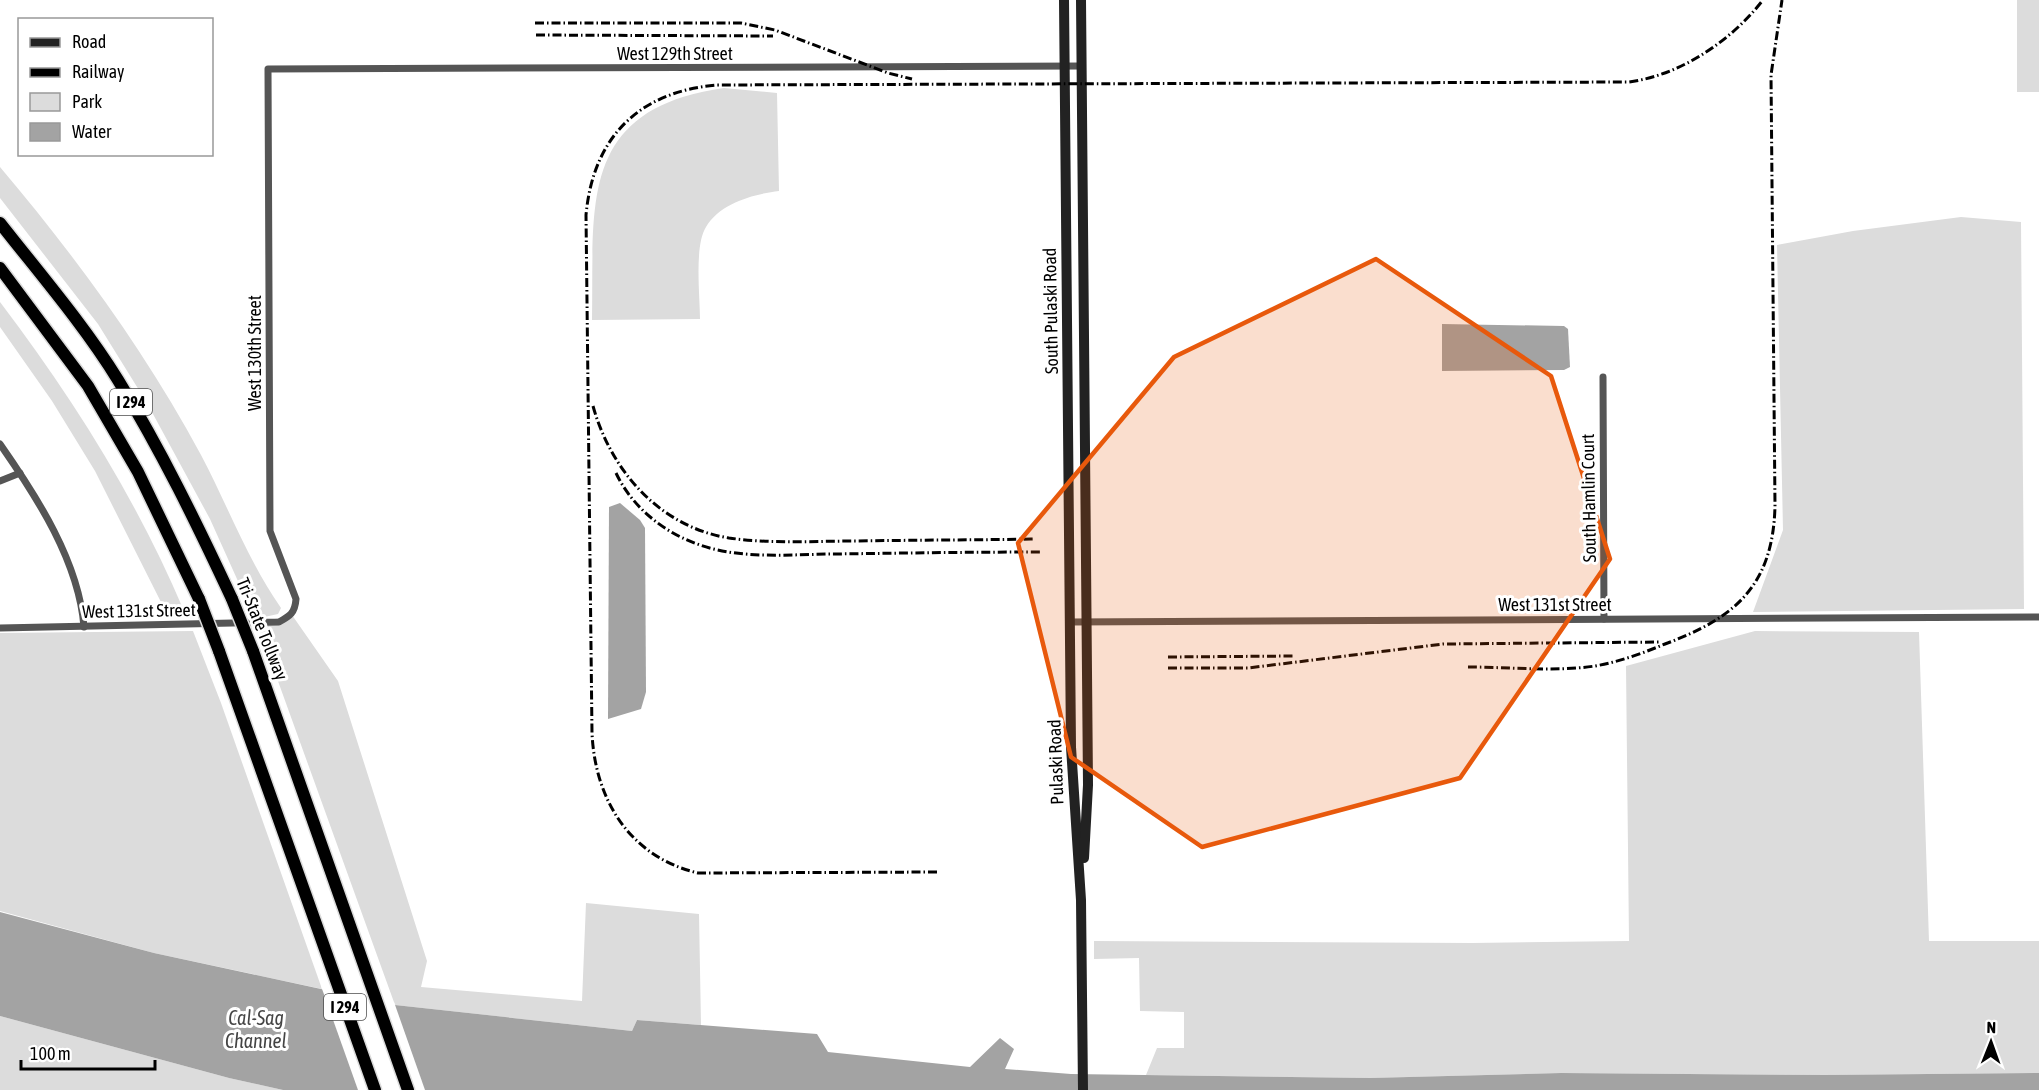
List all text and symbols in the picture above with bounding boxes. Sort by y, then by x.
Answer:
legend [18,18,213,156]
text: Road [72,31,106,52]
street label: West 129th Street [617,43,733,64]
text: Railway [72,61,124,82]
text: Park [72,91,102,112]
text: Water [72,121,112,142]
street label: South Pulaski Road [1039,248,1062,374]
street label: West 130th Street [244,295,265,411]
road number: I 294 [110,389,152,415]
street label: South Hamlin Court [1577,434,1600,562]
street label: Tri-State Tollway [232,575,293,683]
street label: West 131st Street [1498,594,1612,615]
street label: West 131st Street [82,599,196,622]
street label: Pulaski Road [1044,719,1067,805]
road number: I 294 [324,994,366,1020]
water label: Cal-Sag Channel [225,1006,287,1052]
north arrow [1961,1012,2021,1072]
text: N [1986,1018,1996,1036]
scale bar [21,1033,154,1071]
text: 100 m [30,1043,71,1064]

